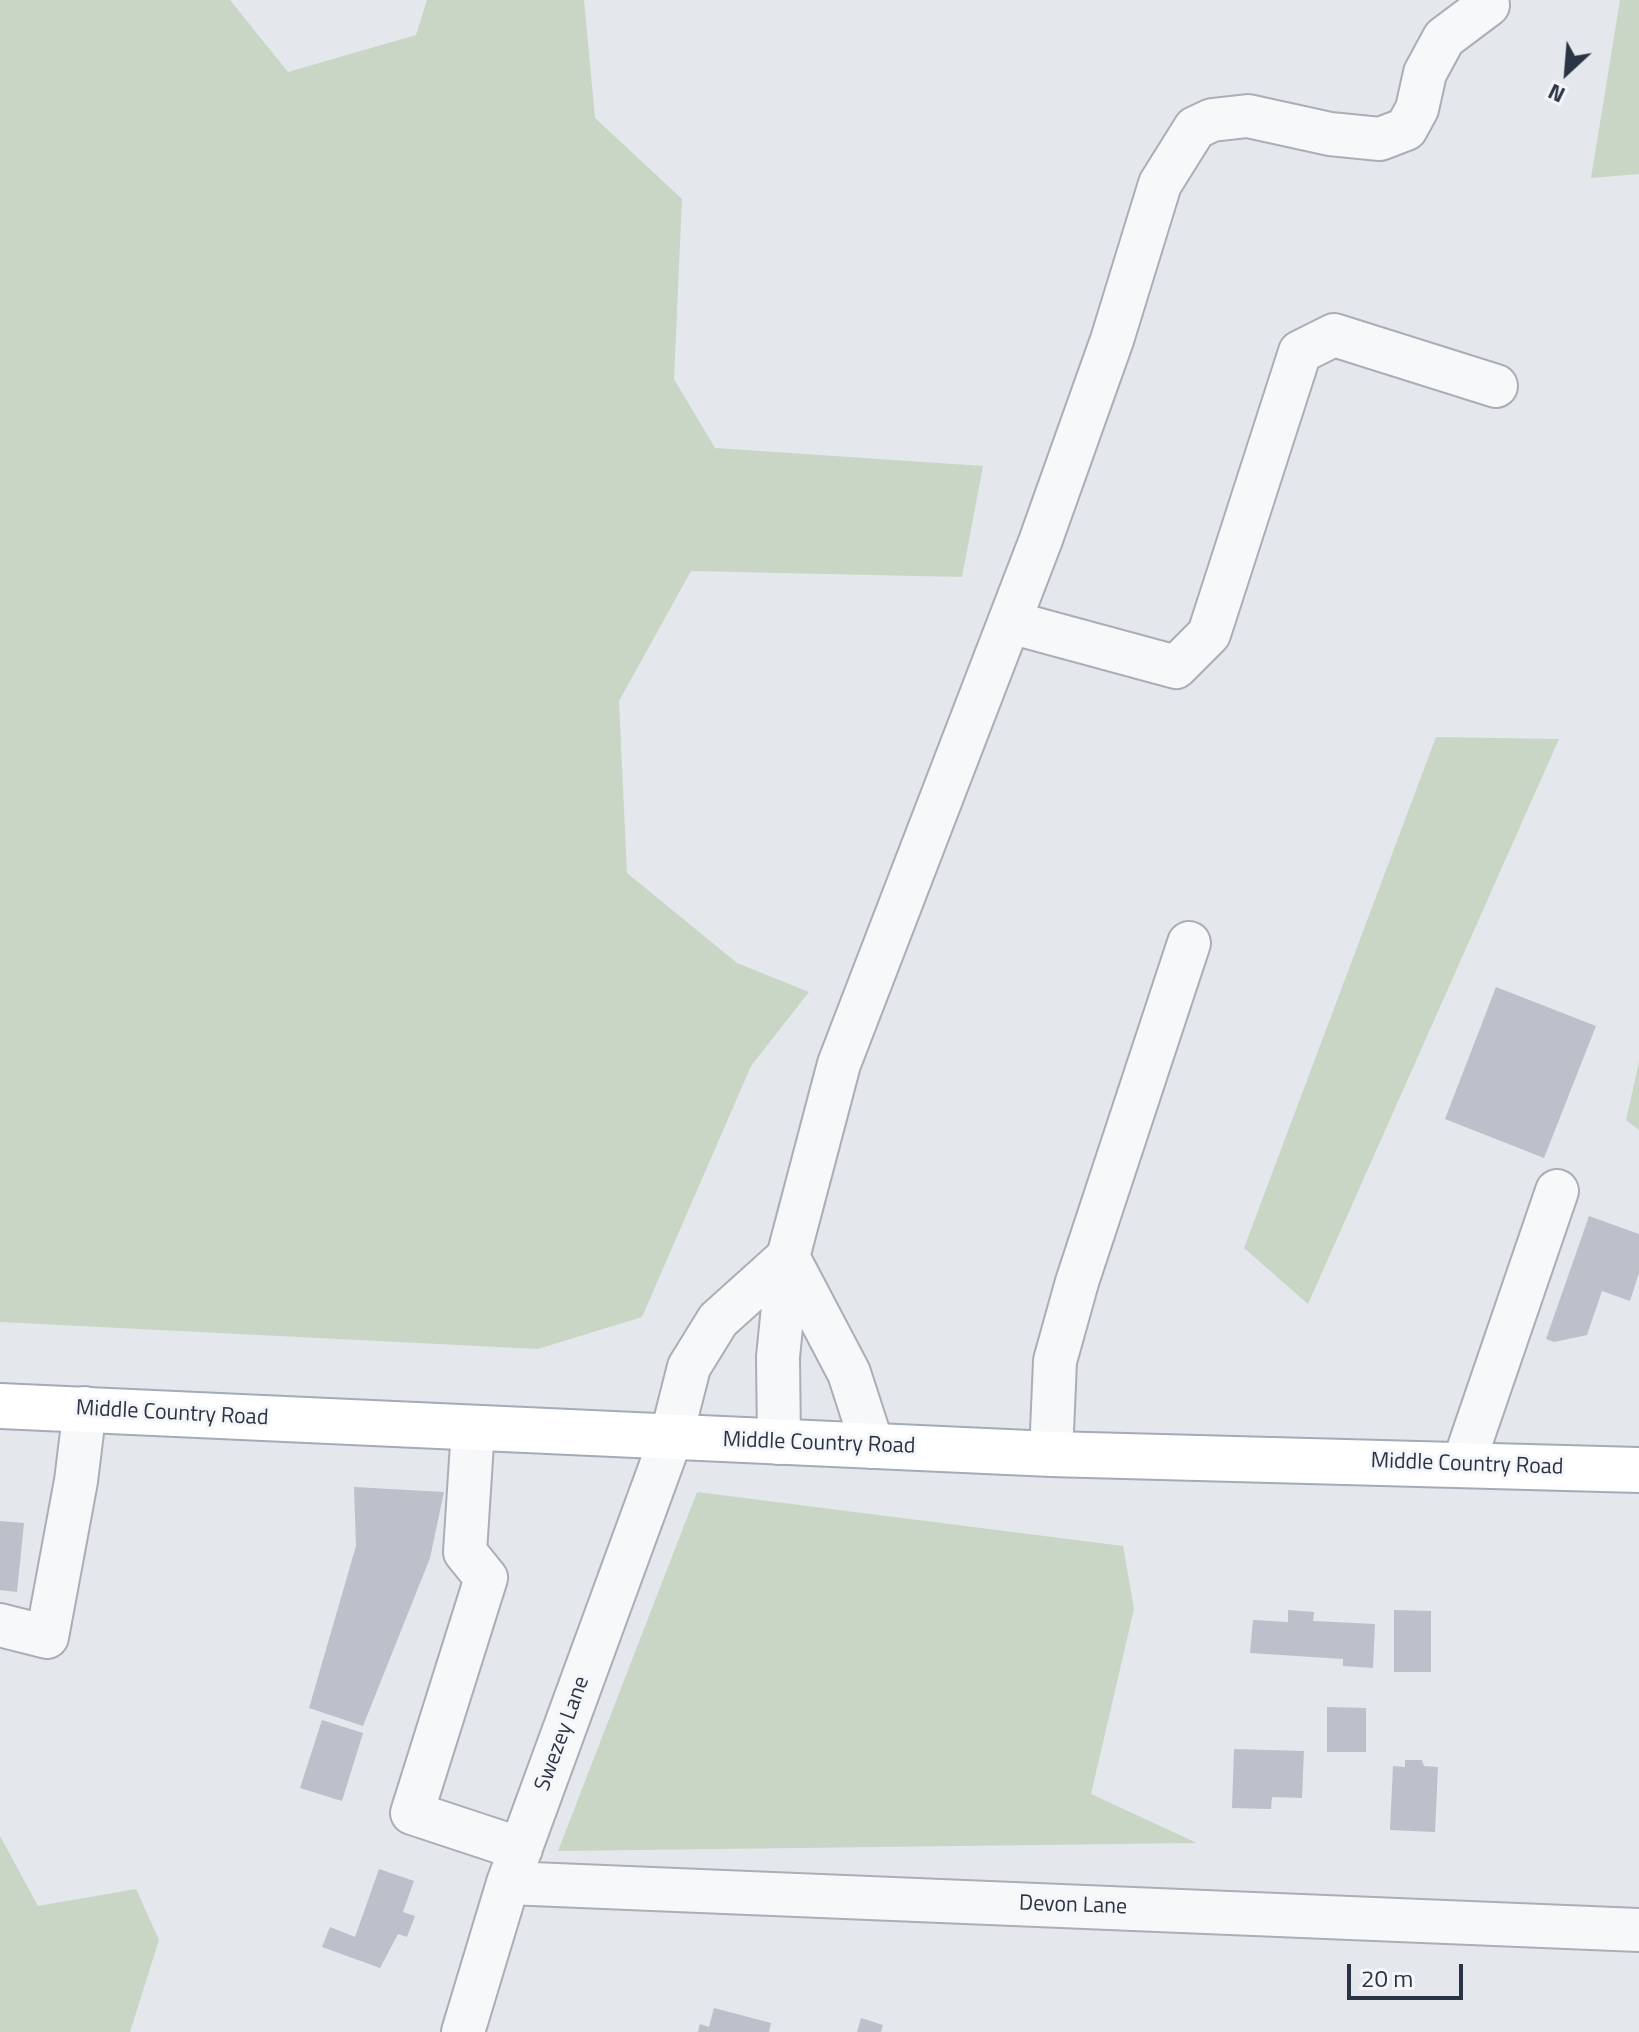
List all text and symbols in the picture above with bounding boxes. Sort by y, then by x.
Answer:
north arrow [1527,32,1607,112]
text: N [1542,75,1571,112]
street label: Middle Country Road [75,1396,269,1432]
street label: Middle Country Road [722,1427,916,1461]
street label: Middle Country Road [1370,1448,1564,1482]
street label: Swezey Lane [530,1673,596,1795]
street label: Devon Lane [1018,1891,1128,1921]
scale bar [1351,1948,1467,1998]
text: 20 m [1361,1960,1413,1996]

